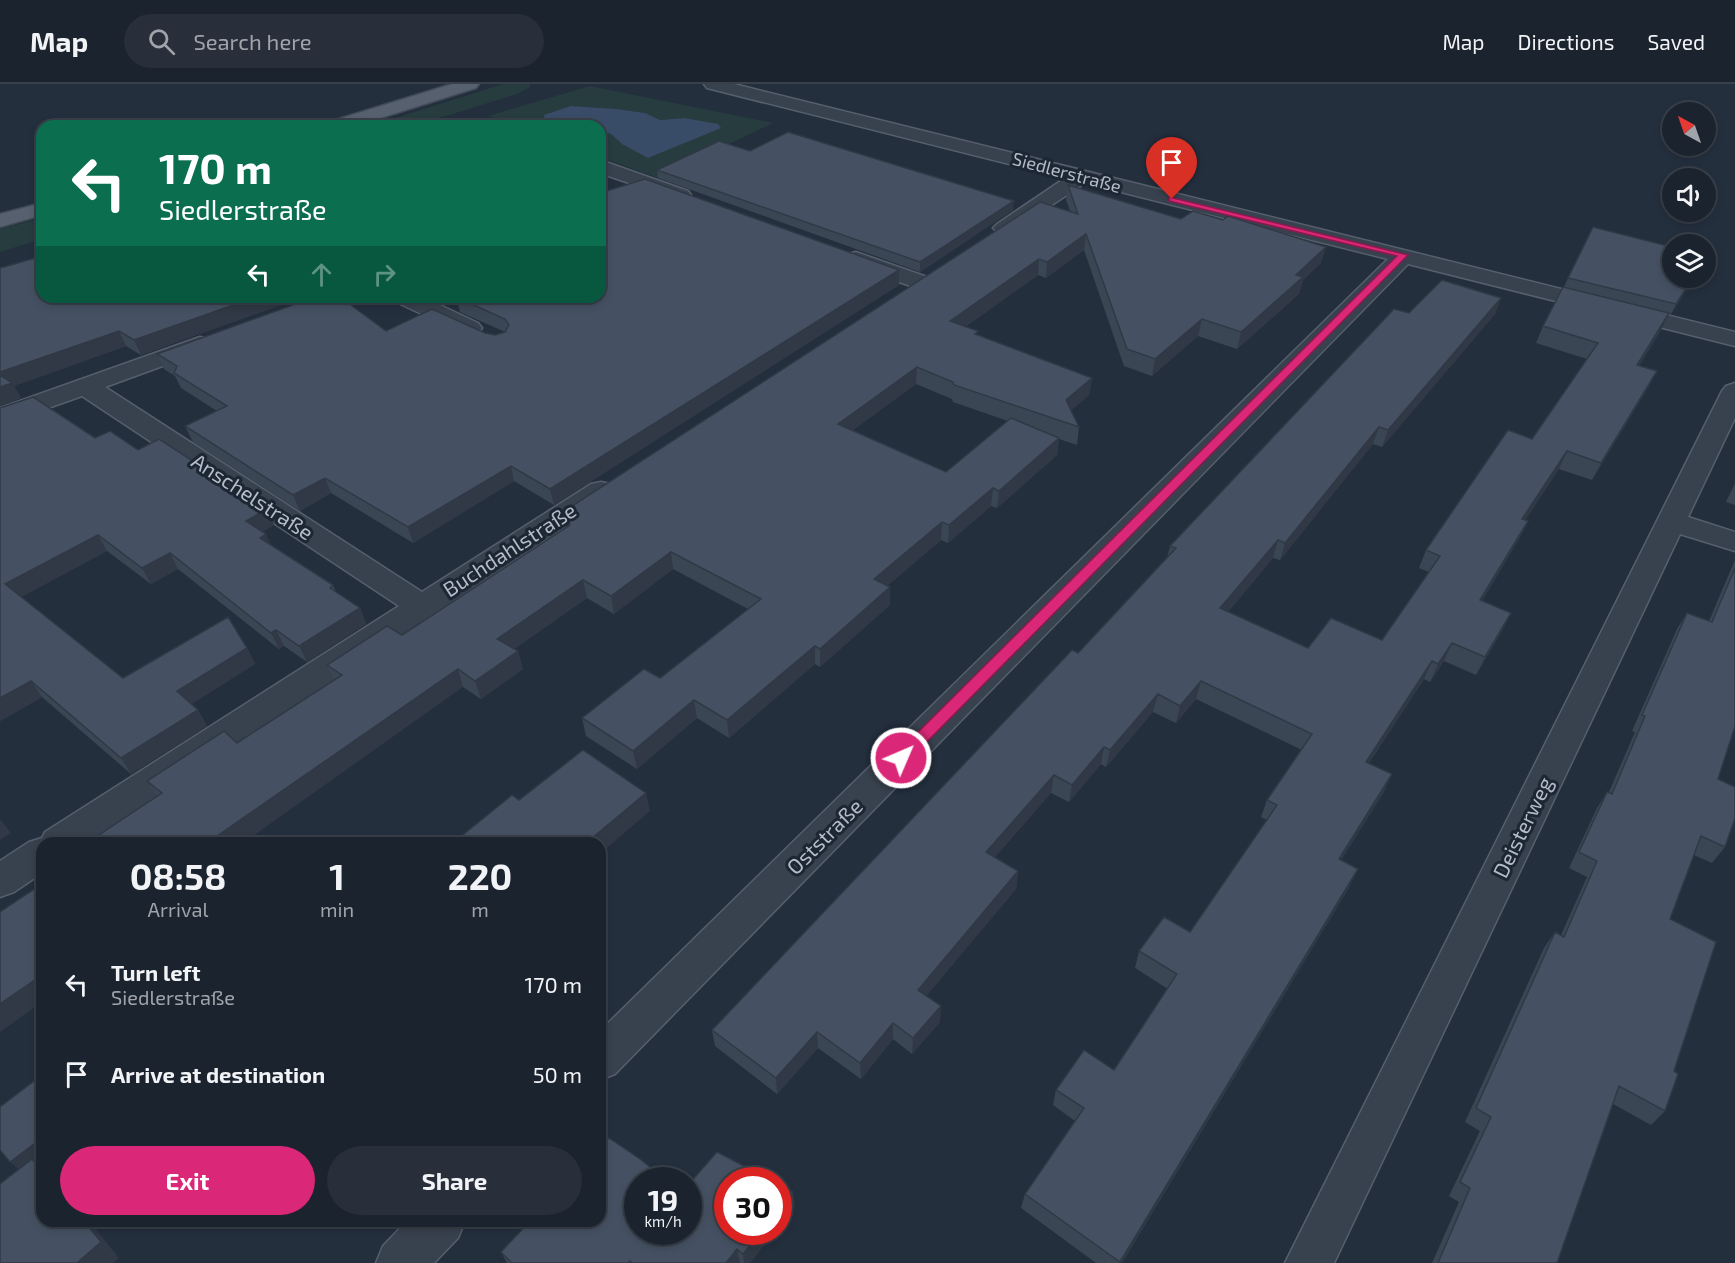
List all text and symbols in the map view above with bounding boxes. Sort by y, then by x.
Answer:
search box [124,14,544,68]
text: Map [30,24,88,58]
icon: search [145,25,178,58]
text: Search here [193,28,312,54]
text: Map [1442,29,1485,54]
text: Directions [1518,29,1614,54]
text: Saved [1647,29,1705,54]
north arrow [1662,102,1716,156]
map controls [1662,102,1716,288]
pin [1146,137,1197,199]
text: 170 m [159,142,272,192]
icon: left [60,144,138,222]
icon: arrive [1155,146,1188,179]
street label: Siedlerstraße [1010,147,1124,197]
button: sound [1662,168,1716,222]
text: Siedlerstraße [159,193,327,225]
button: layers [1662,234,1716,288]
icon: left [242,258,275,291]
icon: ahead [305,258,338,291]
icon: right [368,258,401,291]
street label: Anschelstraße [187,447,319,545]
street label: Buchdahlstraße [438,497,580,601]
position arrow [869,726,933,790]
street label: Deisterweg [1487,772,1557,881]
street label: Oststraße [781,793,867,879]
text: 08:58 [130,854,226,897]
text: 1 [329,854,345,897]
text: 220 [448,854,512,897]
text: Arrival [148,897,208,921]
text: min [320,897,354,921]
text: m [471,897,489,921]
text: Turn left [111,959,200,985]
icon: left [60,968,93,1001]
text: 170 m [525,971,582,997]
text: Siedlerstraße [111,985,235,1009]
icon: arrive [60,1058,93,1091]
text: Arrive at destination [111,1061,325,1087]
text: 50 m [533,1061,582,1087]
button: Exit [60,1146,315,1215]
button: Share [327,1146,582,1215]
speed limit sign: 30 [714,1167,792,1245]
text: 19 [648,1181,678,1217]
text: km/h [644,1212,682,1230]

